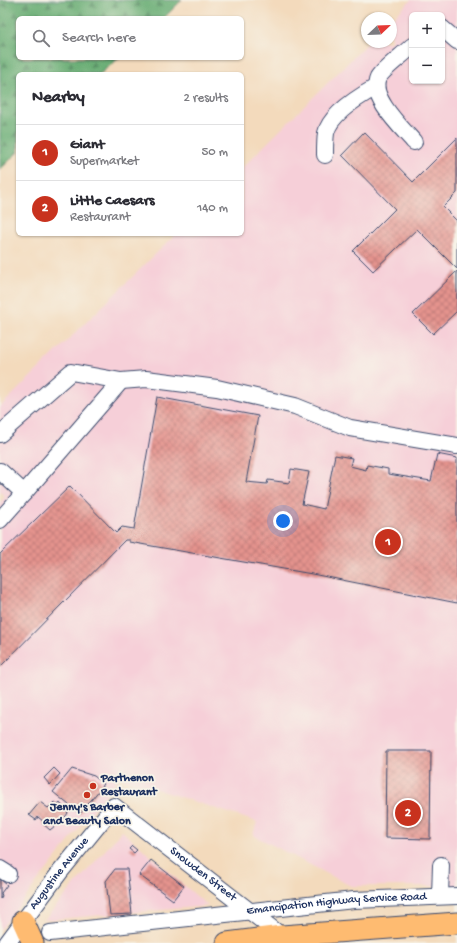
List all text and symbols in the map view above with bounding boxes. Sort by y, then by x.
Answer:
north arrow [361,12,397,48]
map controls [409,12,445,84]
button: + [409,12,445,48]
search box [16,16,244,60]
icon: search [30,27,52,49]
text: Search here [62,29,136,47]
button: − [409,48,445,84]
text: Nearby [32,88,85,108]
text: 2 results [183,91,228,106]
text: Giant [70,136,104,154]
text: 1 [42,145,48,160]
text: 50 m [201,145,228,160]
text: Supermarket [70,154,139,169]
text: Little Caesars [70,192,154,210]
text: 2 [42,201,48,216]
text: 140 m [197,201,228,216]
text: Restaurant [70,210,130,225]
your location [273,511,293,531]
pin: 1 [375,527,401,557]
place label: Parthenon Restaurant [100,772,158,800]
marker: Parthenon Restaurant [88,781,98,791]
marker: Jenny's Barber and Beauty Salon [82,790,92,800]
pin: 2 [395,798,421,828]
place label: Jenny's Barber and Beauty Salon [42,801,131,829]
street label: Augustine Avenue [27,834,93,913]
street label: Snowden Street [166,844,240,906]
street label: Emancipation Highway Service Road [246,890,428,919]

